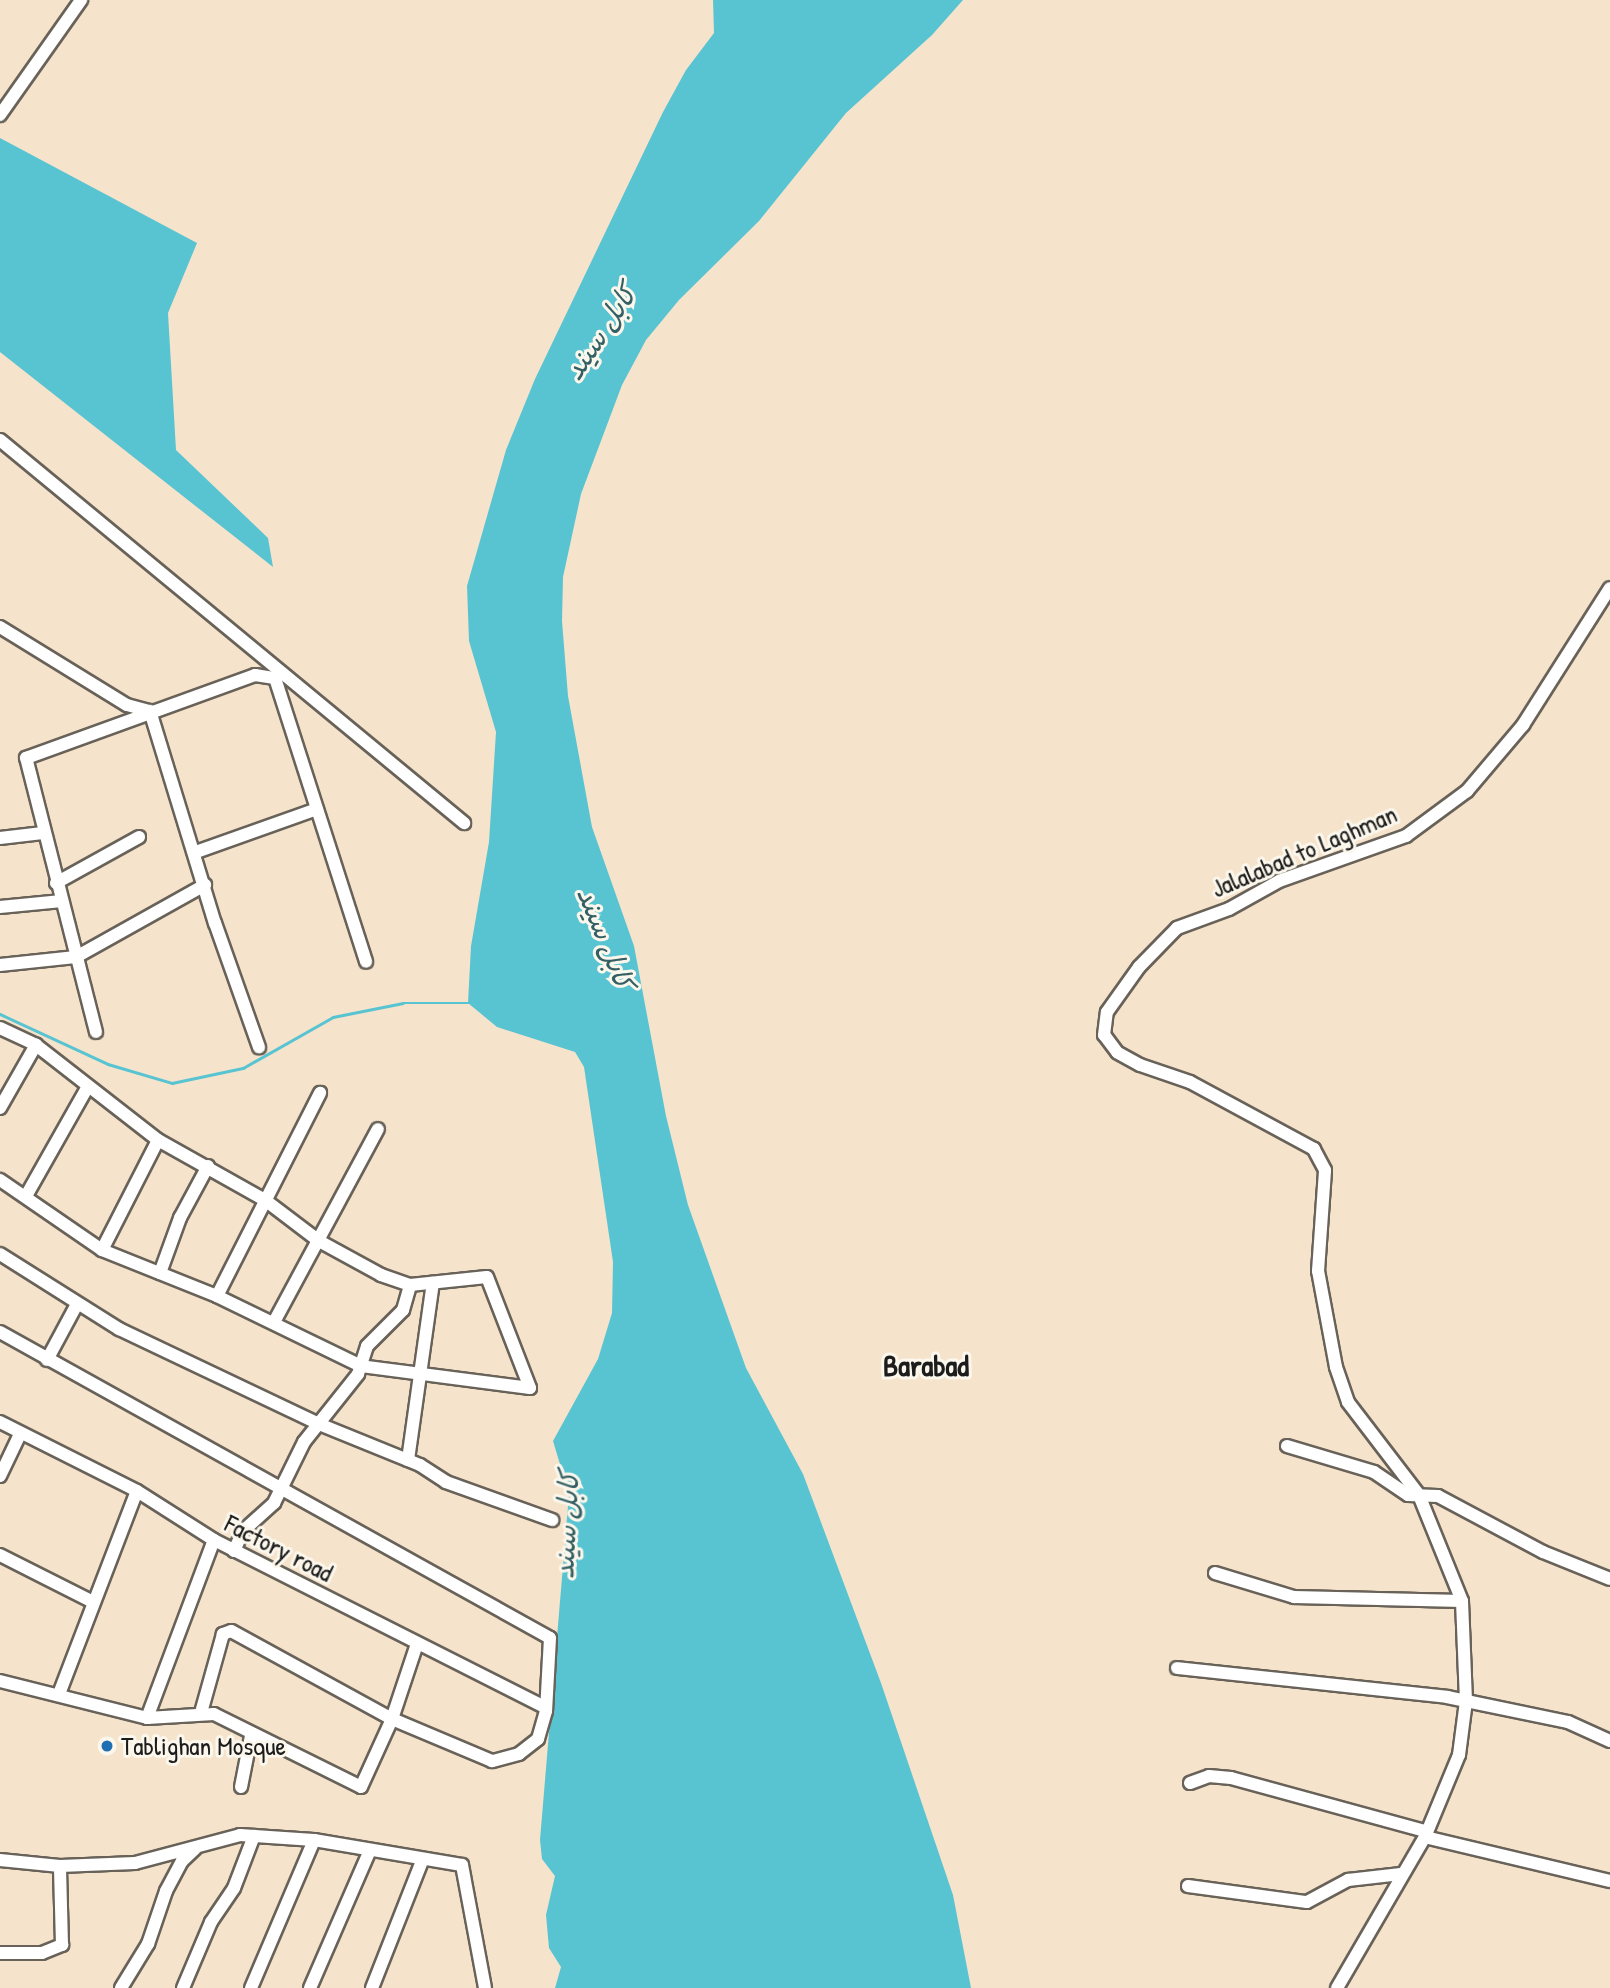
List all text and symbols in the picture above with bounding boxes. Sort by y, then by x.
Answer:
water label: کابل سيند [556,278,644,386]
street label: Jalalabad to Laghman [1207,798,1401,904]
water label: کابل سيند [570,882,642,994]
district label: Barabad [883,1347,969,1383]
water label: کابل سيند [546,1471,586,1579]
street label: Factory road [220,1507,338,1589]
place label: Tablighan Mosque [121,1730,286,1762]
marker: Tablighan Mosque [99,1738,115,1754]

